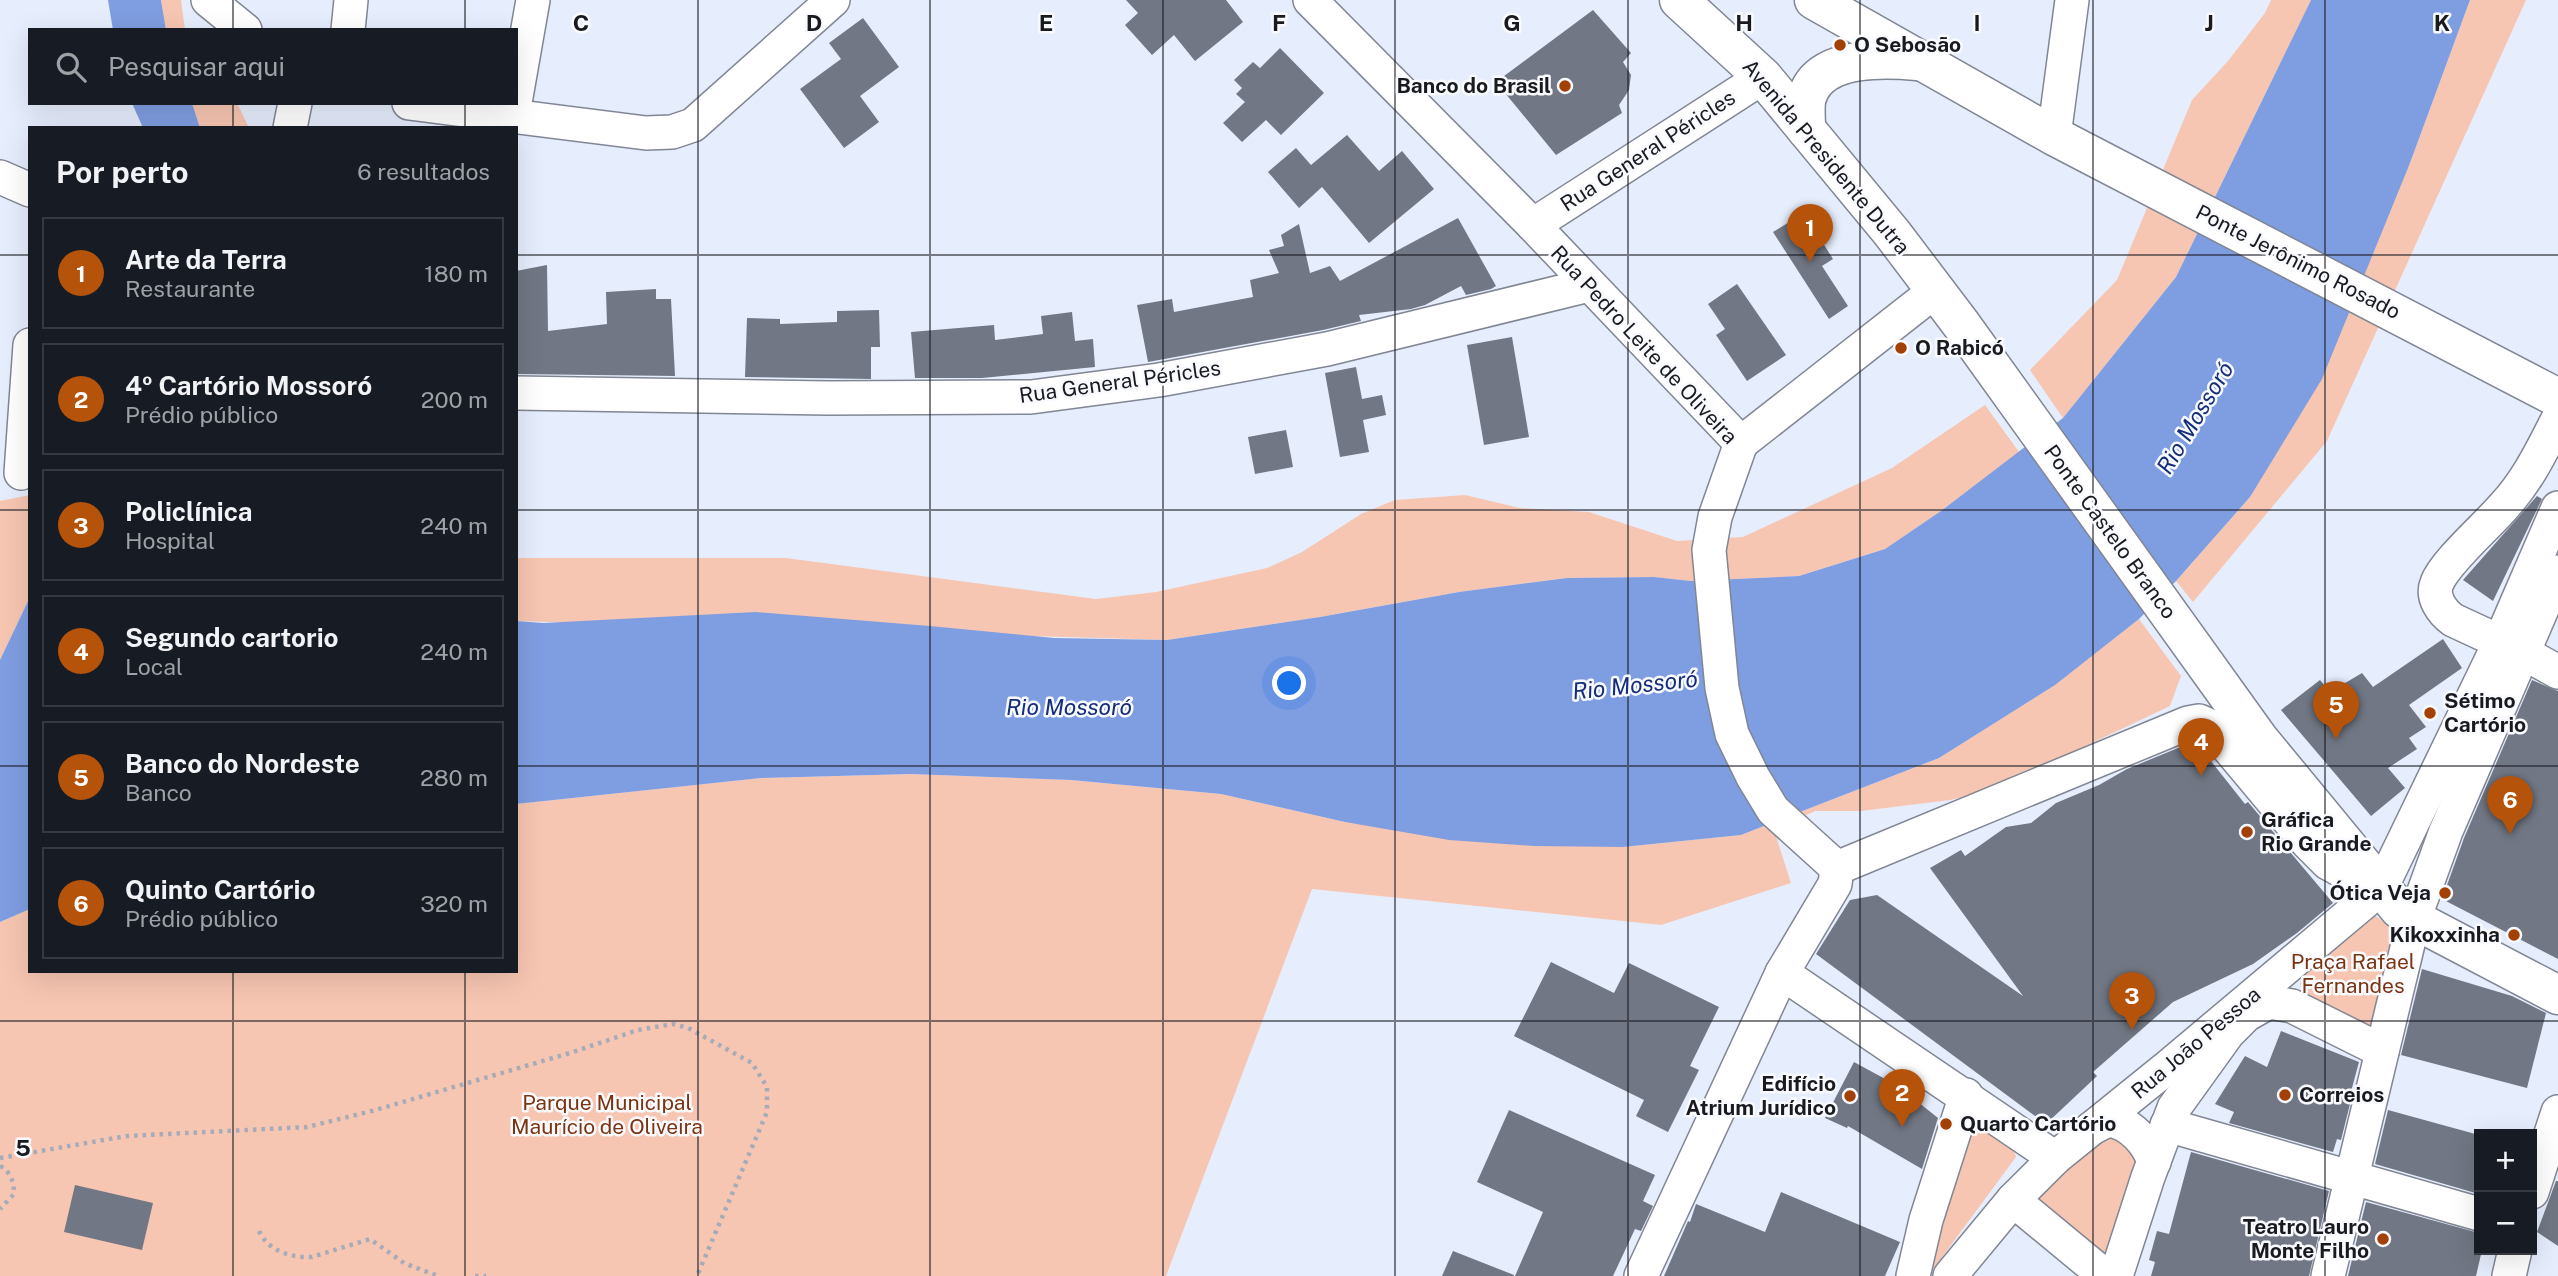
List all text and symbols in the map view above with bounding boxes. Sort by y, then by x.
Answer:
text: C [573,9,589,36]
text: D [806,9,822,36]
text: E [1039,9,1053,36]
text: F [1272,9,1286,36]
text: G [1503,9,1521,36]
text: H [1735,9,1753,36]
text: I [1973,9,1981,36]
text: J [2204,9,2214,36]
text: K [2434,9,2450,36]
search box [28,28,518,105]
place label: O Sebosão [1854,32,1961,57]
marker: O Sebosão [1832,37,1848,53]
icon: search [52,48,90,86]
text: Pesquisar aqui [108,51,285,82]
street label: Avenida Presidente Dutra [1738,54,1915,259]
place label: Banco do Brasil [1396,73,1551,98]
marker: Banco do Brasil [1557,78,1573,94]
street label: Rua General Péricles [1556,85,1740,216]
text: Por perto [56,154,188,190]
text: 6 resultados [357,158,490,185]
street label: Ponte Jerônimo Rosado [2192,199,2405,324]
pin: 1 [1787,204,1833,262]
street label: Rua Pedro Leite de Oliveira [1546,240,1743,449]
text: Arte da Terra [125,244,287,275]
text: 1 [76,260,86,287]
text: 180 m [424,260,488,287]
text: Restaurante [125,275,255,302]
place label: O Rabicó [1915,335,2004,360]
marker: O Rabicó [1893,340,1909,356]
street label: Rua General Péricles [1018,355,1222,408]
water label: Rio Mossoró [2151,357,2239,479]
text: 4º Cartório Mossoró [125,370,372,401]
text: 2 [74,386,88,413]
text: 200 m [421,386,488,413]
text: Prédio público [125,401,278,428]
street label: Ponte Castelo Branco [2039,440,2182,624]
text: Policlínica [125,496,253,527]
text: 3 [73,512,89,539]
text: 240 m [420,512,488,539]
text: Hospital [125,527,215,554]
text: Segundo cartorio [125,622,339,653]
text: 4 [73,638,89,665]
text: 240 m [420,638,488,665]
text: Local [125,653,183,680]
water label: Rio Mossoró [1571,664,1699,705]
your location [1272,666,1306,700]
pin: 5 [2313,681,2359,739]
place label: Sétimo Cartório [2444,688,2526,737]
water label: Rio Mossoró [1006,693,1132,720]
marker: Sétimo Cartório [2422,705,2438,721]
pin: 4 [2178,718,2224,776]
text: Banco do Nordeste [125,748,360,779]
text: 5 [73,764,89,791]
text: 280 m [420,764,488,791]
pin: 6 [2487,776,2533,834]
text: Banco [125,779,192,806]
place label: Gráfica Rio Grande [2261,807,2372,856]
marker: Gráfica Rio Grande [2239,824,2255,840]
text: Quinto Cartório [125,874,315,905]
place label: Ótica Veja [2329,880,2431,905]
marker: Ótica Veja [2437,885,2453,901]
text: 6 [73,890,89,917]
text: 320 m [420,890,488,917]
text: Prédio público [125,905,278,932]
place label: Kikoxxinha [2389,922,2500,947]
marker: Kikoxxinha [2506,927,2522,943]
park label: Praça Rafael Fernandes [2291,949,2415,998]
pin: 3 [2109,972,2155,1030]
street label: Rua João Pessoa [2126,981,2265,1104]
pin: 2 [1879,1069,1925,1127]
place label: Edifício Atrium Jurídico [1685,1071,1836,1120]
place label: Correios [2299,1082,2384,1107]
marker: Correios [2277,1087,2293,1103]
marker: Edifício Atrium Jurídico [1842,1088,1858,1104]
park label: Parque Municipal Maurício de Oliveira [511,1090,703,1139]
place label: Quarto Cartório [1960,1111,2116,1136]
marker: Quarto Cartório [1938,1116,1954,1132]
map controls [2474,1129,2537,1255]
button: + [2474,1129,2537,1192]
text: 5 [15,1134,31,1161]
button: − [2474,1192,2537,1255]
place label: Teatro Lauro Monte Filho [2243,1214,2369,1263]
marker: Teatro Lauro Monte Filho [2375,1231,2391,1247]

